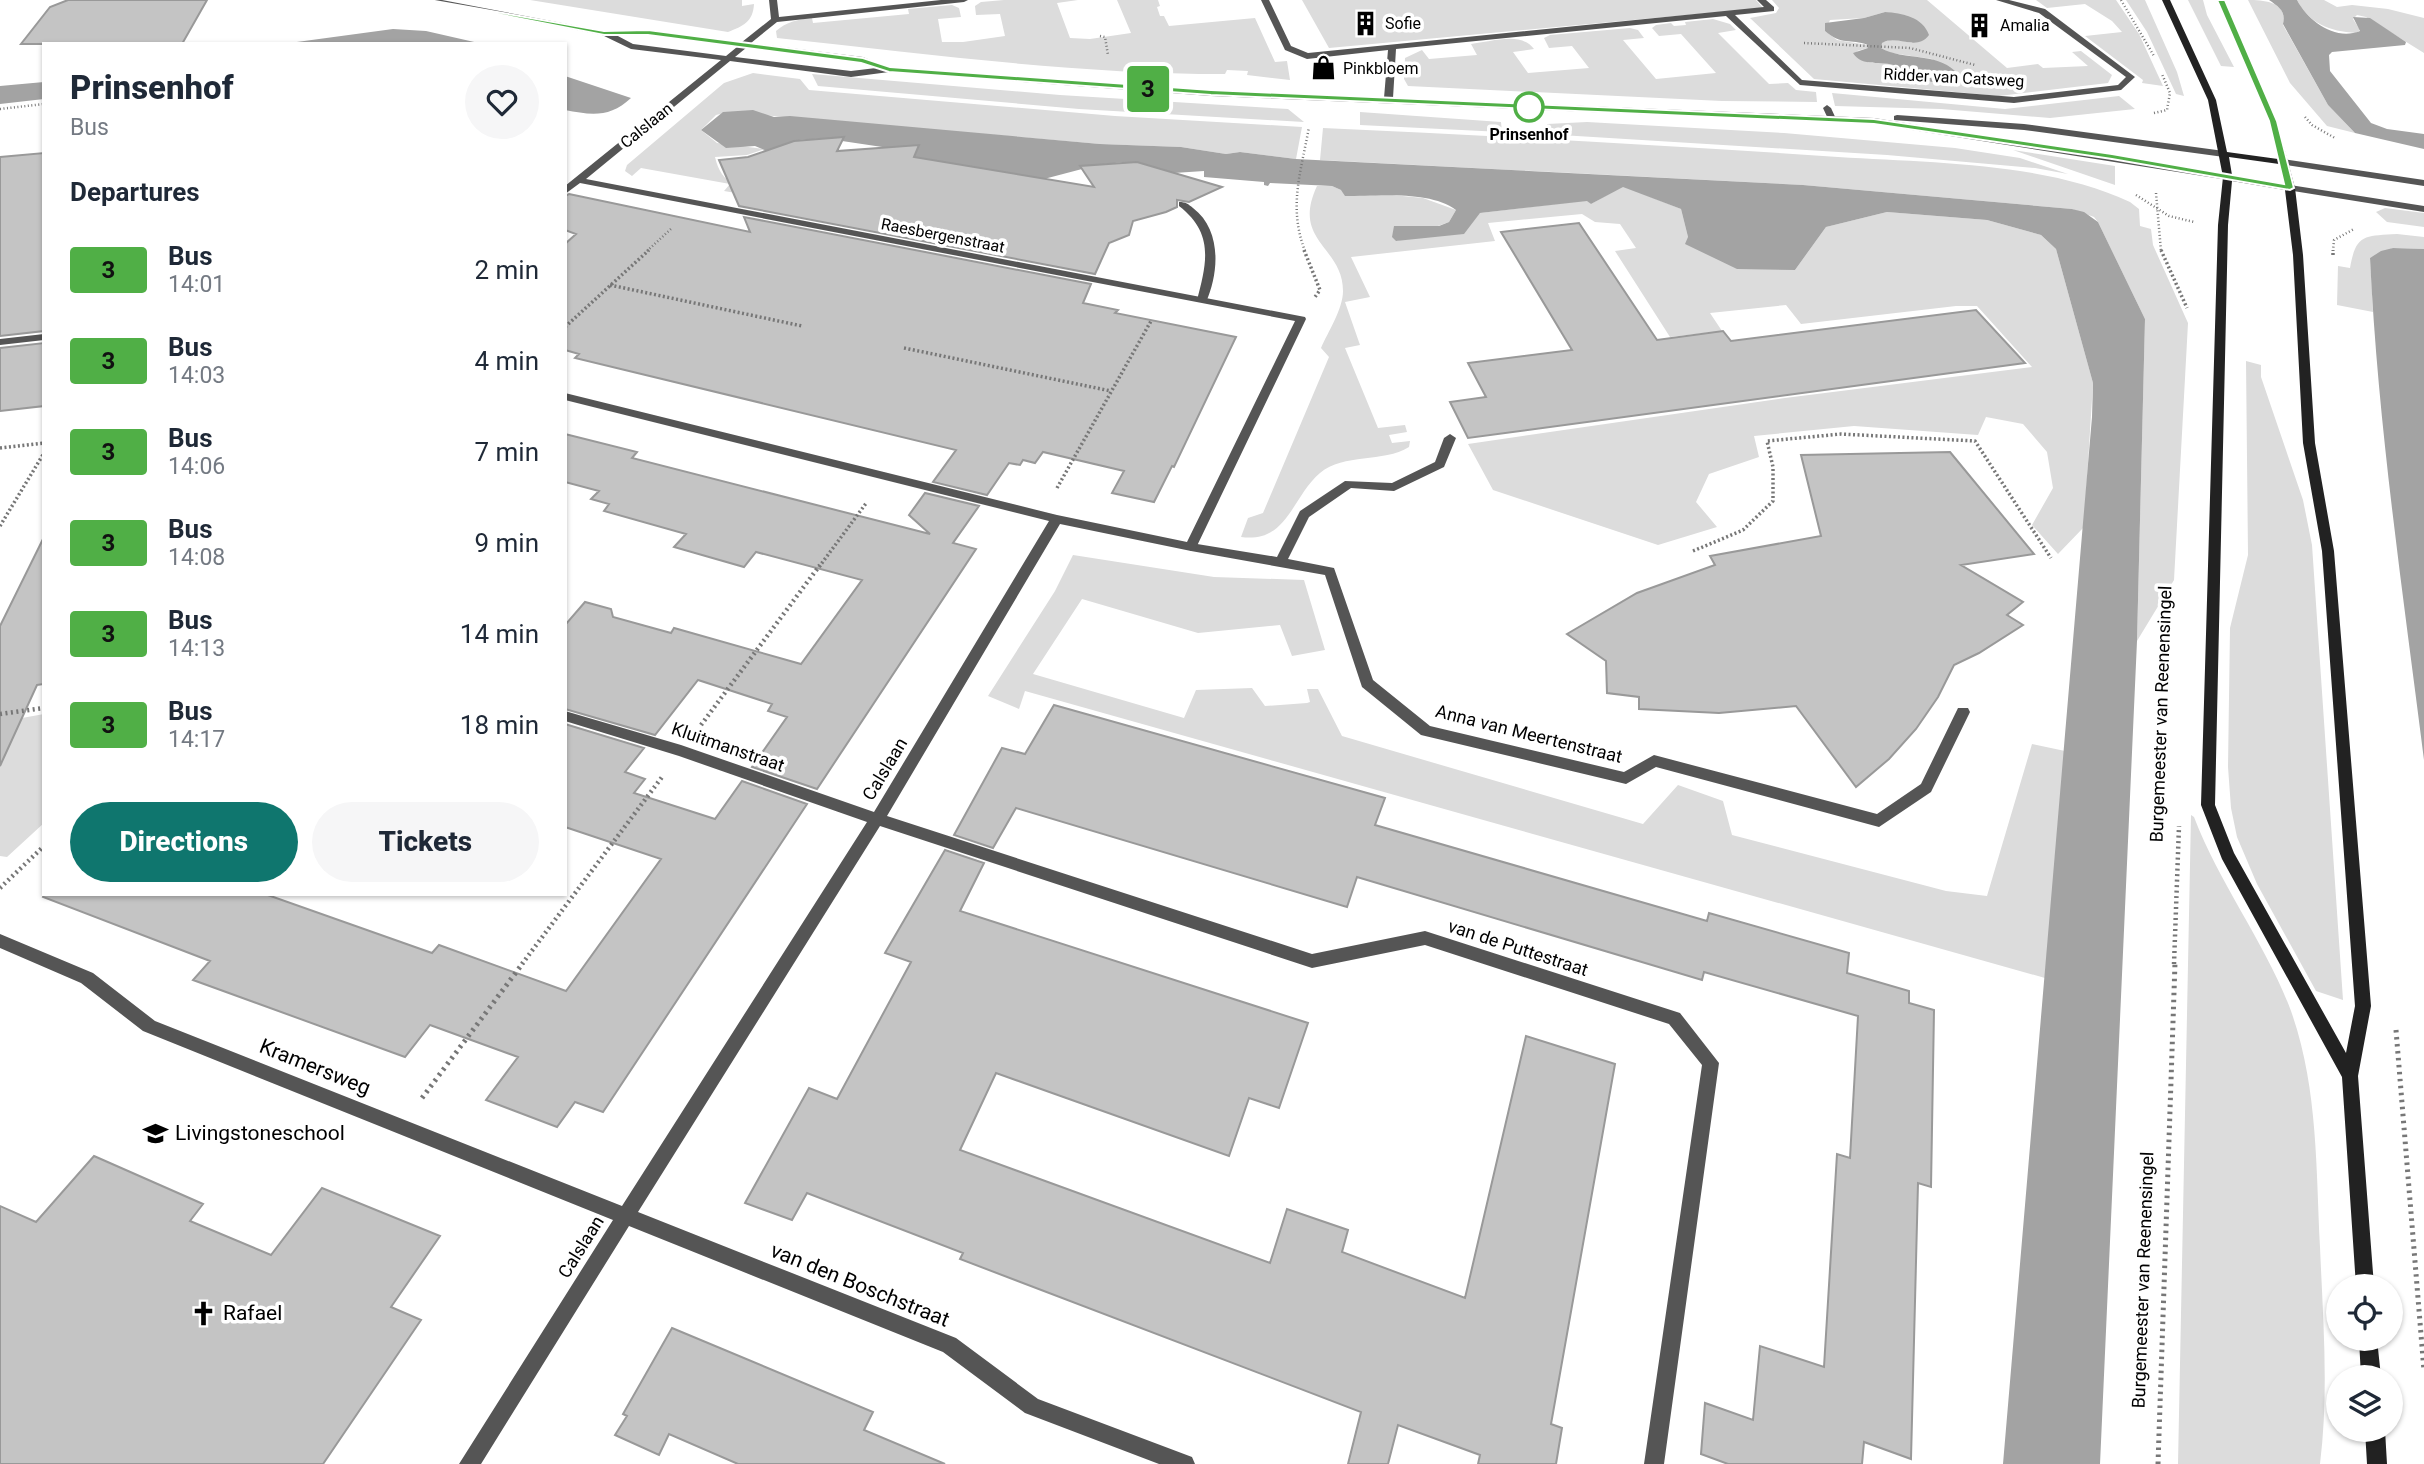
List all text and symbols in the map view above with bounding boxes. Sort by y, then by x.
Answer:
building icon: Sofie [1351,9,1379,37]
building icon: Amalia [1966,11,1994,39]
place label: Sofie [1385,14,1421,33]
place label: Amalia [2000,16,2050,35]
shop icon: Pinkbloem [1309,54,1337,82]
place label: Pinkbloem [1343,59,1418,78]
street label: Ridder van Catsweg [1883,64,2025,91]
button: heart [465,65,539,139]
line badge: 3 [1125,66,1171,112]
text: Prinsenhof [70,68,234,107]
text: 3 [1141,75,1155,103]
marker: Prinsenhof [1514,92,1544,122]
street label: Calslaan [616,99,676,152]
text: Bus [70,114,109,141]
place label: Prinsenhof [1490,125,1569,144]
text: Departures [70,177,200,207]
street label: Raesbergenstraat [879,214,1006,257]
text: Bus [168,241,213,271]
text: 2 min [474,255,539,285]
text: 3 [102,256,115,284]
text: 14:01 [168,271,225,298]
text: Bus [168,332,213,362]
text: 4 min [474,346,539,376]
text: 3 [102,347,115,375]
text: 14:03 [168,362,225,389]
text: Bus [168,423,213,453]
text: 7 min [474,437,539,467]
text: 3 [102,438,115,466]
text: 14:06 [168,453,225,480]
text: Bus [168,514,213,544]
text: 9 min [474,528,539,558]
text: 3 [102,529,115,557]
text: 14:08 [168,544,225,571]
street label: Burgemeester van Reenensingel [2146,585,2175,843]
text: Bus [168,605,213,635]
text: 14 min [460,619,539,649]
text: 3 [102,620,115,648]
text: 14:13 [168,635,225,662]
text: Bus [168,696,213,726]
street label: Anna van Meertenstraat [1434,700,1625,767]
text: 18 min [460,710,539,740]
text: 3 [102,711,115,739]
street label: Kluitmanstraat [669,717,787,776]
text: 14:17 [168,726,225,753]
street label: Calslaan [858,734,911,804]
button: Directions [70,802,298,882]
button: Tickets [312,802,539,882]
street label: van de Puttestraat [1446,915,1591,980]
street label: Kramersweg [256,1034,374,1100]
school or university icon: Livingstoneschool [141,1119,169,1147]
place label: Livingstoneschool [175,1121,345,1145]
street label: Burgemeester van Reenensingel [2128,1151,2157,1409]
street label: Calslaan [553,1212,608,1282]
street label: van den Boschstraat [767,1238,953,1332]
map controls [2326,1274,2403,1442]
button: locate [2326,1274,2403,1351]
church icon: Rafael [189,1299,217,1327]
place label: Rafael [223,1301,282,1325]
button: layers [2326,1365,2403,1442]

